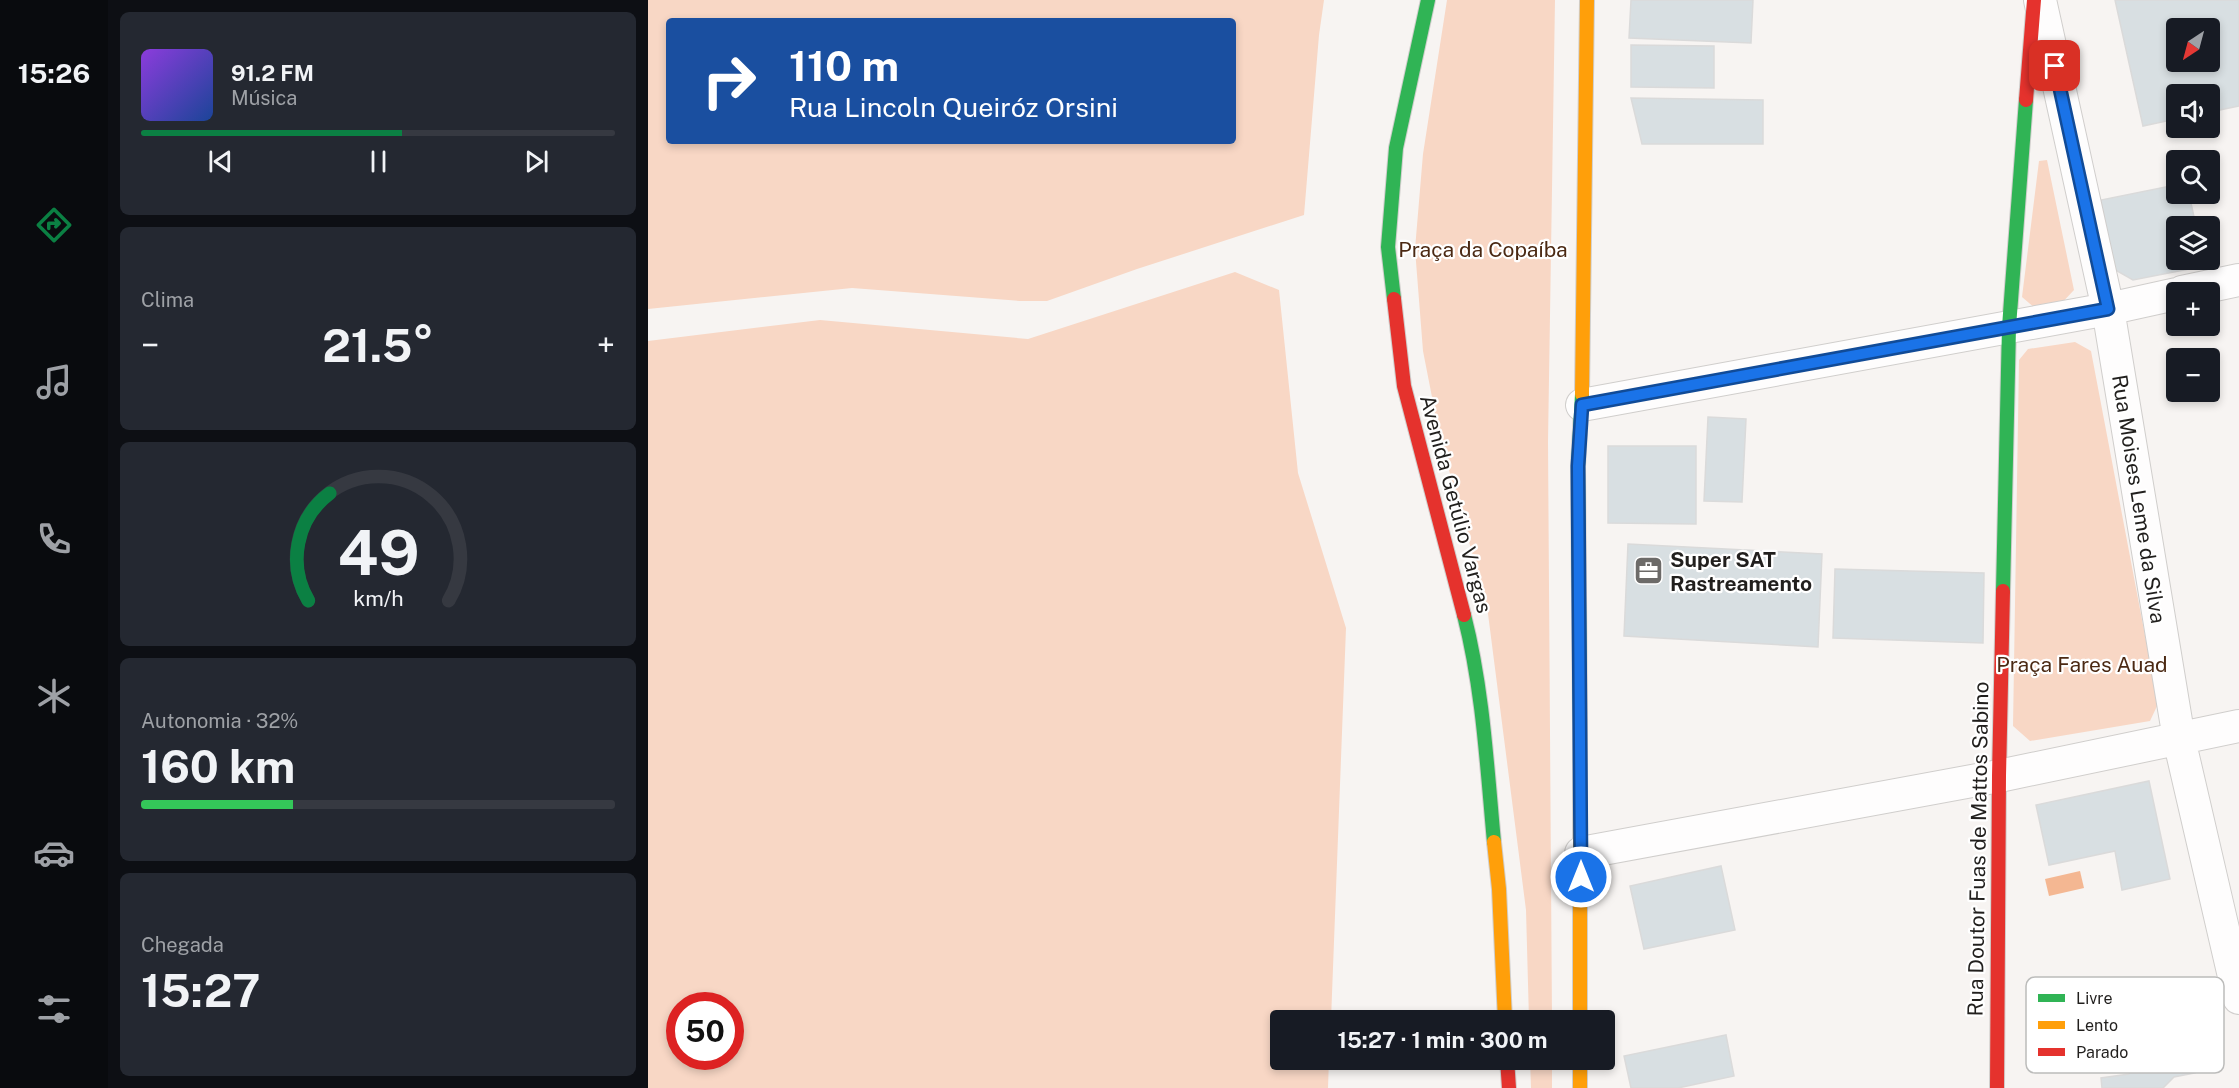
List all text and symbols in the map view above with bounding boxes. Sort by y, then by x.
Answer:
north arrow [2166,18,2220,72]
map controls [2166,18,2220,402]
pin [2029,40,2080,91]
text: 110 m [789,41,899,90]
icon: right [690,42,768,120]
icon: arrive [2038,49,2071,82]
text: 15:26 [18,57,90,89]
text: 91.2 FM [231,60,314,86]
button: sound [2166,84,2220,138]
text: Música [231,86,297,110]
text: Rua Lincoln Queiróz Orsini [789,91,1118,123]
icon: previous [204,145,237,178]
icon: pause [362,145,395,178]
icon: next [520,145,553,178]
button: search [2166,150,2220,204]
icon: directions [33,204,75,246]
button: layers [2166,216,2220,270]
park label: Praça da Copaíba [1398,237,1568,262]
button: + [2166,282,2220,336]
text: Clima [141,288,194,312]
text: 21.5° [322,319,434,372]
text: − [141,326,159,364]
text: + [597,326,615,364]
button: − [2166,348,2220,402]
icon: music [33,361,75,403]
street label: Rua Moises Leme da Silva [2107,373,2171,625]
street label: Avenida Getúlio Vargas [1415,392,1497,616]
text: 49 [337,516,419,589]
icon: phone [33,518,75,560]
place label: Super SAT Rastreamento [1670,547,1812,596]
office icon: Super SAT Rastreamento [1633,555,1665,587]
text: km/h [353,586,403,611]
park label: Praça Fares Auad [1996,652,2168,677]
icon: climate [33,675,75,717]
street label: Rua Doutor Fuas de Mattos Sabino [1963,681,1993,1017]
text: Autonomia · 32% [141,709,298,733]
text: 160 km [141,740,295,793]
icon: car [33,832,75,874]
position arrow [1549,845,1613,909]
text: Chegada [141,933,224,957]
text: 15:27 [141,964,260,1017]
legend [2026,977,2224,1073]
icon: filters [33,988,75,1030]
text: Livre [2076,989,2112,1008]
speed limit sign: 50 [666,992,744,1070]
text: Lento [2076,1016,2118,1035]
text: 15:27 · 1 min · 300 m [1337,1027,1548,1053]
text: Parado [2076,1043,2128,1062]

